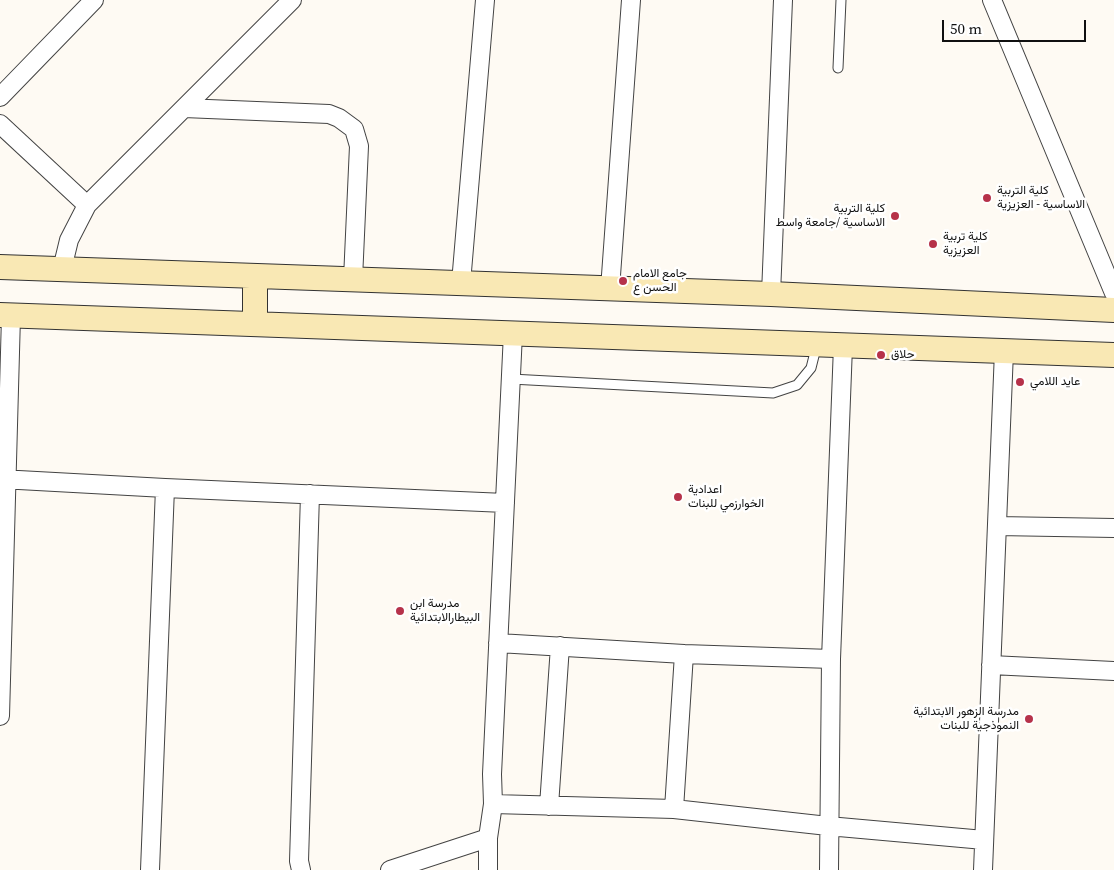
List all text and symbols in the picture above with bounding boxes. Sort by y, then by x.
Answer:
scale bar [944,10,1088,42]
text: 50 m [950,18,982,39]
place label: كلية التربية الاساسية - العزيزية [997,184,1085,212]
marker: كلية التربية الاساسية - العزيزية [981,192,993,204]
place label: كلية التربية الاساسية /جامعة واسط [776,202,885,230]
marker: كلية التربية الاساسية /جامعة واسط [889,210,901,222]
place label: كلية تربية العزيزية [943,230,988,258]
marker: كلية تربية العزيزية [927,238,939,250]
place label: جامع الامام الحسن ع [633,267,687,295]
marker: جامع الامام الحسن ع [617,275,629,287]
place label: حلاق [891,348,915,362]
marker: حلاق [875,349,887,361]
place label: عايد اللامي [1030,375,1080,389]
marker: عايد اللامي [1014,376,1026,388]
place label: اعدادية الخوارزمي للبنات [688,483,764,511]
marker: اعدادية الخوارزمي للبنات [672,491,684,503]
place label: مدرسة ابن البيطارالابتدائية [410,597,480,625]
marker: مدرسة ابن البيطارالابتدائية [394,605,406,617]
place label: مدرسة الزهور الابتدائية النموذجية للبنات [913,705,1019,733]
marker: مدرسة الزهور الابتدائية النموذجية للبنات [1023,713,1035,725]

